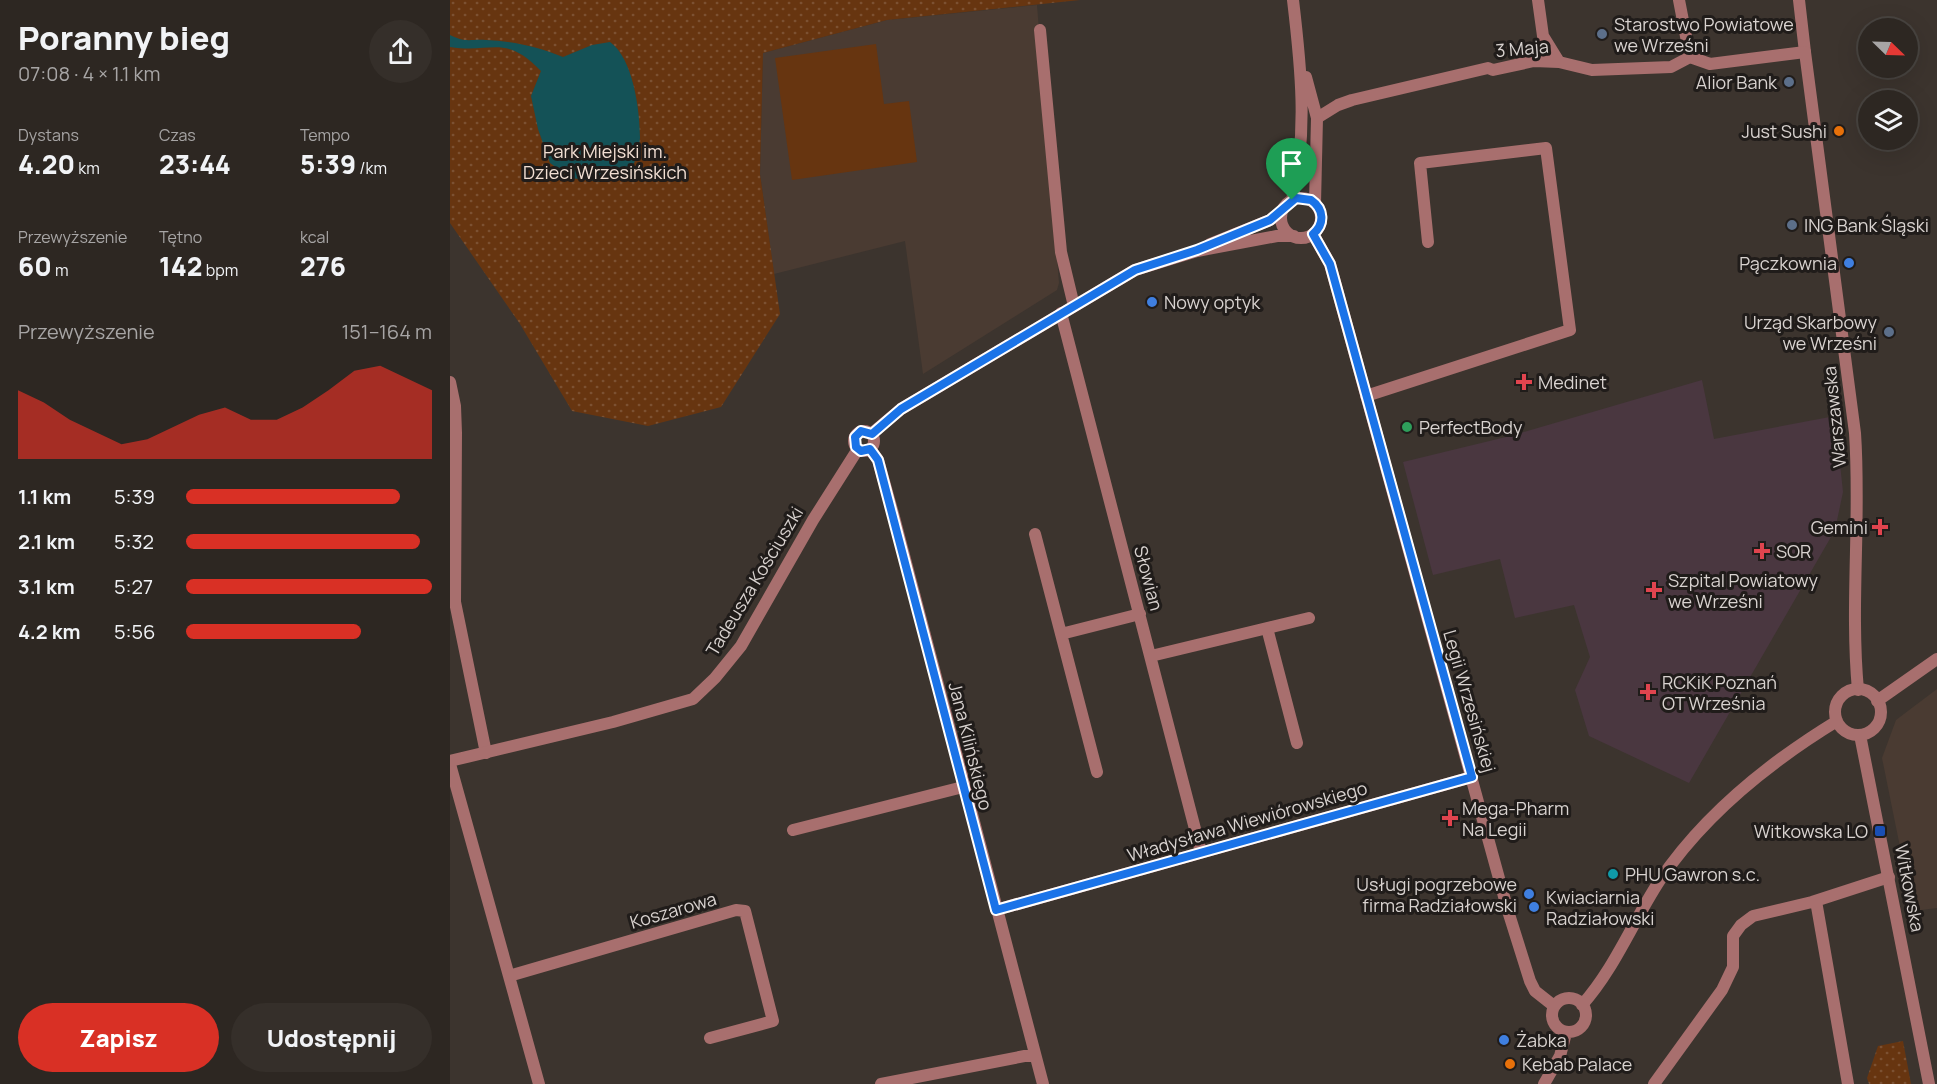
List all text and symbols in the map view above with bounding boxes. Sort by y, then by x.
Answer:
place label: Starostwo Powiatowe we Wrześni [1614,12,1794,57]
text: Poranny bieg [18,15,230,60]
north arrow [1858,18,1918,78]
map controls [1858,18,1918,150]
button: share [369,20,432,83]
marker: Starostwo Powiatowe we Wrześni [1595,27,1609,41]
street label: 3 Maja [1494,34,1550,62]
text: 07:08 · 4 × 1.1 km [18,60,160,87]
place label: Alior Bank [1696,70,1778,94]
marker: Alior Bank [1782,75,1796,89]
button: layers [1858,90,1918,150]
place label: Just Sushi [1742,119,1827,143]
text: Dystans [18,124,79,146]
text: Czas [159,124,196,146]
text: Tempo [300,124,350,146]
marker: Just Sushi [1832,124,1846,138]
pin [1266,138,1317,200]
park label: Park Miejski im. Dzieci Wrzesińskich [523,139,687,184]
text: 4.20 [18,146,75,182]
text: 23:44 [159,146,231,182]
text: 5:39 [300,146,356,182]
icon: arrive [1275,147,1308,180]
text: km [75,157,100,179]
text: /km [356,157,387,179]
place label: ING Bank Śląski [1804,213,1929,237]
marker: ING Bank Śląski [1785,218,1799,232]
text: Przewyższenie [18,226,127,248]
text: Tętno [159,226,202,248]
text: kcal [300,226,329,248]
text: 60 [18,248,52,284]
text: 142 [159,248,203,284]
text: 276 [300,248,346,284]
place label: Pączkownia [1739,251,1837,275]
marker: Pączkownia [1842,256,1856,270]
text: m [52,259,68,281]
text: bpm [203,259,238,281]
place label: Nowy optyk [1164,290,1261,314]
marker: Nowy optyk [1145,295,1159,309]
place label: Urząd Skarbowy we Wrześni [1744,310,1877,355]
text: Przewyższenie [18,318,155,345]
text: 151–164 m [341,318,432,345]
marker: Urząd Skarbowy we Wrześni [1882,325,1896,339]
street label: Warszawska [1817,365,1851,469]
place label: Medinet [1538,370,1607,394]
marker: Medinet [1515,373,1533,391]
place label: PerfectBody [1419,415,1523,439]
marker: PerfectBody [1400,420,1414,434]
text: 1.1 km [18,483,71,510]
text: 5:39 [114,483,155,510]
street label: Tadeusza Kościuszki [700,502,808,660]
place label: Gemini [1811,515,1868,539]
marker: Gemini [1873,520,1887,534]
text: 2.1 km [18,528,75,555]
text: 5:32 [114,528,154,555]
place label: SOR [1776,539,1811,563]
marker: SOR [1753,542,1771,560]
street label: Słowian [1129,543,1169,613]
place label: Szpital Powiatowy we Wrześni [1668,568,1818,613]
text: 3.1 km [18,573,75,600]
text: 5:27 [114,573,153,600]
marker: Szpital Powiatowy we Wrześni [1645,581,1663,599]
text: 4.2 km [18,618,81,645]
text: 5:56 [114,618,156,645]
street label: Legii Wrzesińskiej [1438,627,1502,775]
place label: RCKiK Poznań OT Września [1662,670,1777,715]
street label: Jana Kilińskiego [944,680,998,812]
marker: RCKiK Poznań OT Września [1639,683,1657,701]
street label: Władysława Wiewiórowskiego [1124,775,1370,867]
place label: Mega-Pharm Na Legii [1462,796,1569,841]
marker: Mega-Pharm Na Legii [1443,811,1457,825]
place label: Witkowska LO [1754,819,1868,843]
marker: Witkowska LO [1873,824,1887,838]
street label: Witkowska [1890,842,1930,934]
place label: PHU Gawron s.c. [1625,862,1760,886]
marker: PHU Gawron s.c. [1606,867,1620,881]
place label: Usługi pogrzebowe firma Radziałowski [1356,872,1517,917]
place label: Kwiaciarnia Radziałowski [1546,885,1654,930]
street label: Koszarowa [627,886,719,934]
marker: Usługi pogrzebowe firma Radziałowski [1522,887,1536,901]
marker: Kwiaciarnia Radziałowski [1527,900,1541,914]
button: Zapisz [18,1003,219,1072]
button: Udostępnij [231,1003,432,1072]
place label: Żabka [1516,1028,1567,1052]
marker: Żabka [1497,1033,1511,1047]
place label: Kebab Palace [1522,1052,1632,1076]
marker: Kebab Palace [1503,1057,1517,1071]

